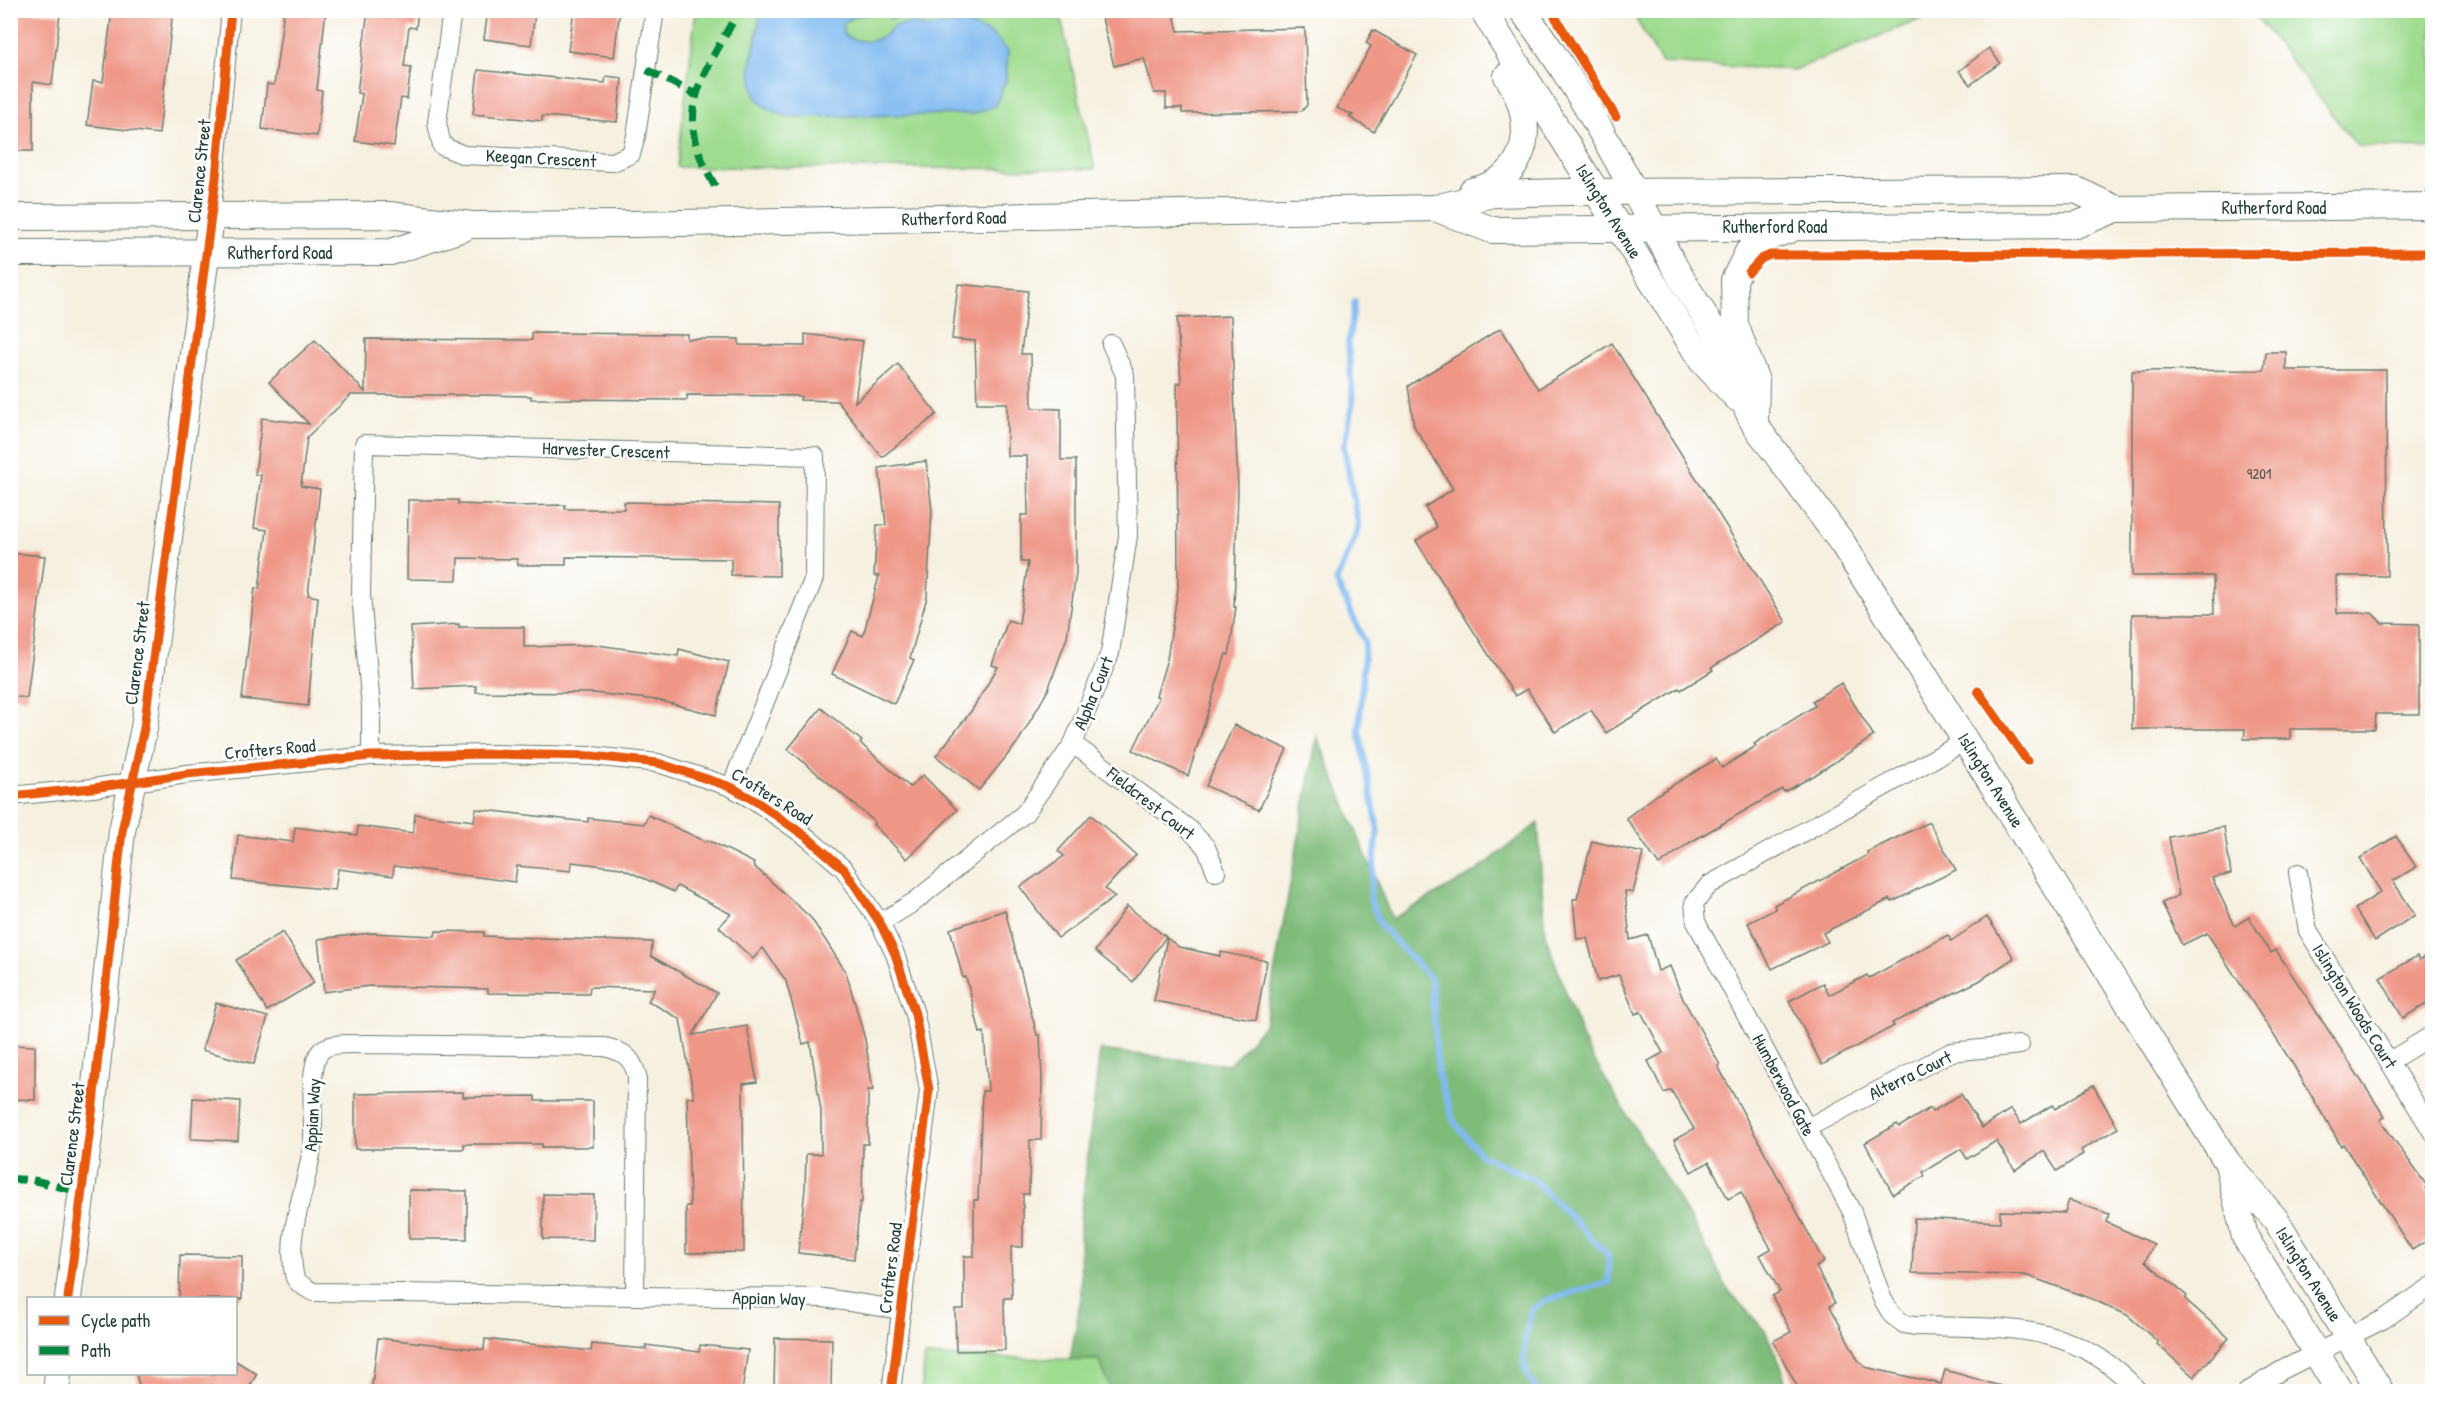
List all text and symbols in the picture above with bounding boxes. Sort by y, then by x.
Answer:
street label: Clarence Street [181,117,217,224]
street label: Keegan Crescent [485,143,598,173]
street label: Islington Avenue [1570,159,1648,263]
street label: Rutherford Road [2222,195,2326,220]
street label: Rutherford Road [902,205,1006,231]
street label: Rutherford Road [1723,214,1827,239]
street label: Rutherford Road [228,240,332,265]
street label: Harvester Crescent [542,435,671,465]
house number: 9201 [2247,463,2271,484]
street label: Clarence Street [118,599,156,706]
street label: Alpha Court [1067,652,1119,734]
street label: Islington Avenue [1952,728,2030,832]
street label: Crofters Road [223,733,317,765]
street label: Fieldcrest Court [1101,760,1201,846]
street label: Crofters Road [727,761,817,831]
street label: Islington Woods Court [2307,939,2404,1074]
street label: Humberwood Gate [1747,1029,1821,1141]
street label: Alterra Court [1864,1044,1956,1106]
street label: Appian Way [298,1077,326,1152]
street label: Clarence Street [53,1080,91,1187]
street label: Crofters Road [872,1221,908,1315]
street label: Islington Avenue [2270,1222,2348,1326]
street label: Appian Way [732,1285,806,1311]
legend [27,1297,237,1375]
text: Cycle path [81,1308,151,1333]
text: Path [81,1338,111,1363]

